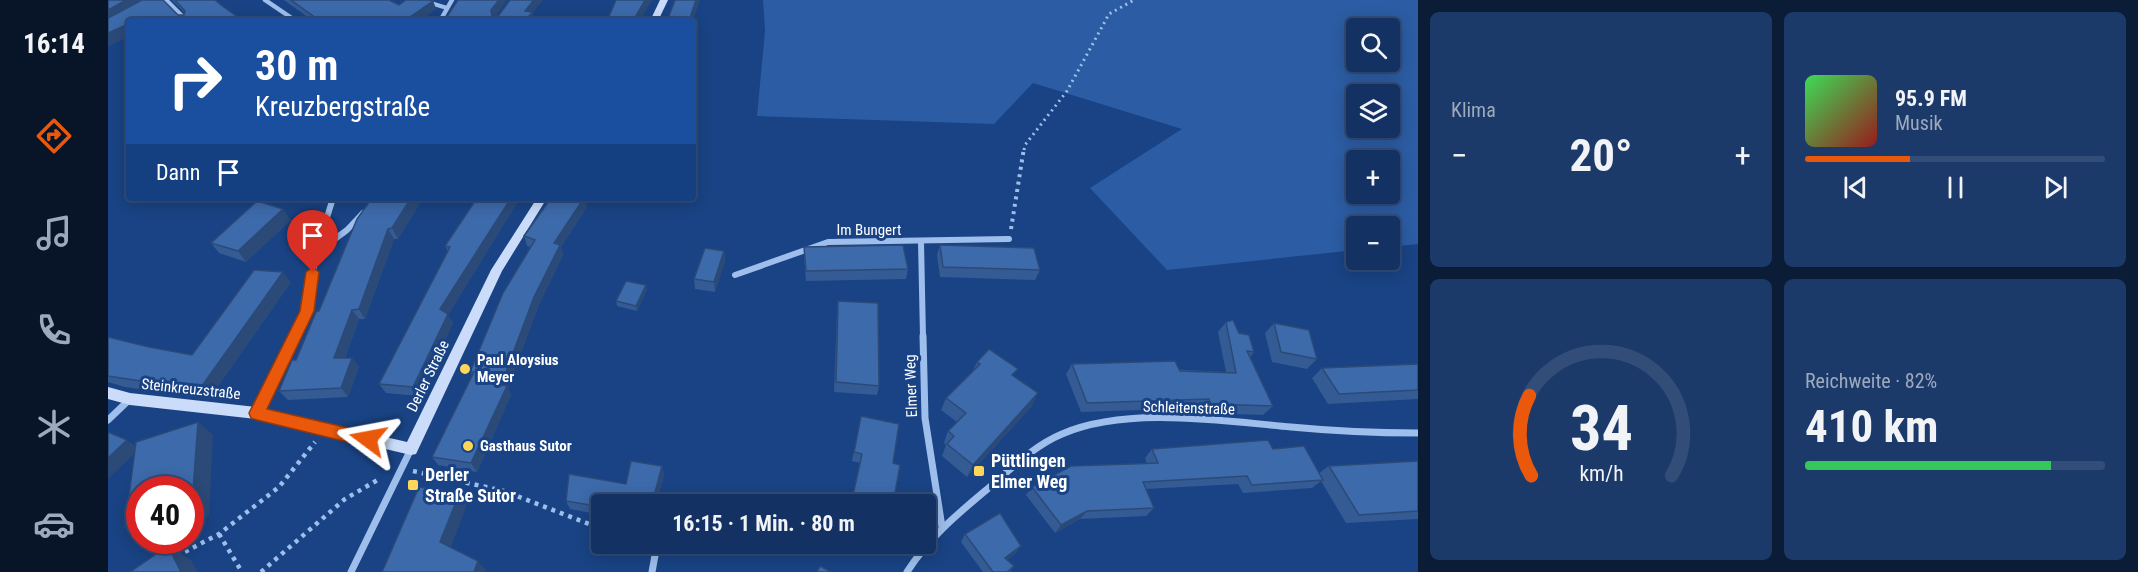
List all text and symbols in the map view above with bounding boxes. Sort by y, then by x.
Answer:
map controls [1346,18,1400,270]
button: search [1346,18,1400,72]
text: 16:14 [23,28,85,60]
text: 30 m [255,41,338,90]
icon: right [156,42,234,120]
button: layers [1346,84,1400,138]
text: 95.9 FM [1895,86,1967,111]
text: Kreuzbergstraße [255,91,430,123]
text: Klima [1451,98,1496,122]
text: Musik [1895,111,1943,135]
icon: directions [33,115,75,157]
text: 20° [1570,129,1633,182]
text: − [1451,136,1468,175]
text: + [1735,136,1751,175]
button: + [1346,150,1400,204]
icon: arrive [212,156,245,189]
text: Dann [156,160,200,185]
icon: previous [1839,171,1872,204]
icon: pause [1939,171,1972,204]
icon: next [2039,171,2072,204]
pin [287,210,338,272]
icon: music [33,212,75,254]
button: − [1346,216,1400,270]
icon: arrive [296,219,329,252]
street label: Im Bungert [837,221,902,239]
icon: phone [33,309,75,351]
street label: Derler Straße [403,337,453,415]
place label: Paul Aloysius Meyer [477,351,559,386]
street label: Elmer Weg [901,354,921,418]
marker: Paul Aloysius Meyer [458,362,472,376]
text: Reichweite · 82% [1805,369,1937,393]
street label: Steinkreuzstraße [141,375,241,403]
text: 34 [1569,392,1633,465]
street label: Schleitenstraße [1143,397,1235,419]
text: 410 km [1805,400,1938,453]
icon: climate [33,406,75,448]
position arrow [336,407,400,471]
place label: Gasthaus Sutor [480,437,572,455]
marker: Gasthaus Sutor [461,439,475,453]
place label: Püttlingen Elmer Weg [991,450,1067,492]
text: km/h [1579,462,1623,487]
place label: Derler Straße Sutor [425,464,516,506]
marker: Püttlingen Elmer Weg [972,464,986,478]
speed limit sign: 40 [126,476,204,554]
marker: Derler Straße Sutor [406,478,420,492]
icon: car [33,503,75,545]
text: 16:15 · 1 Min. · 80 m [672,511,855,536]

